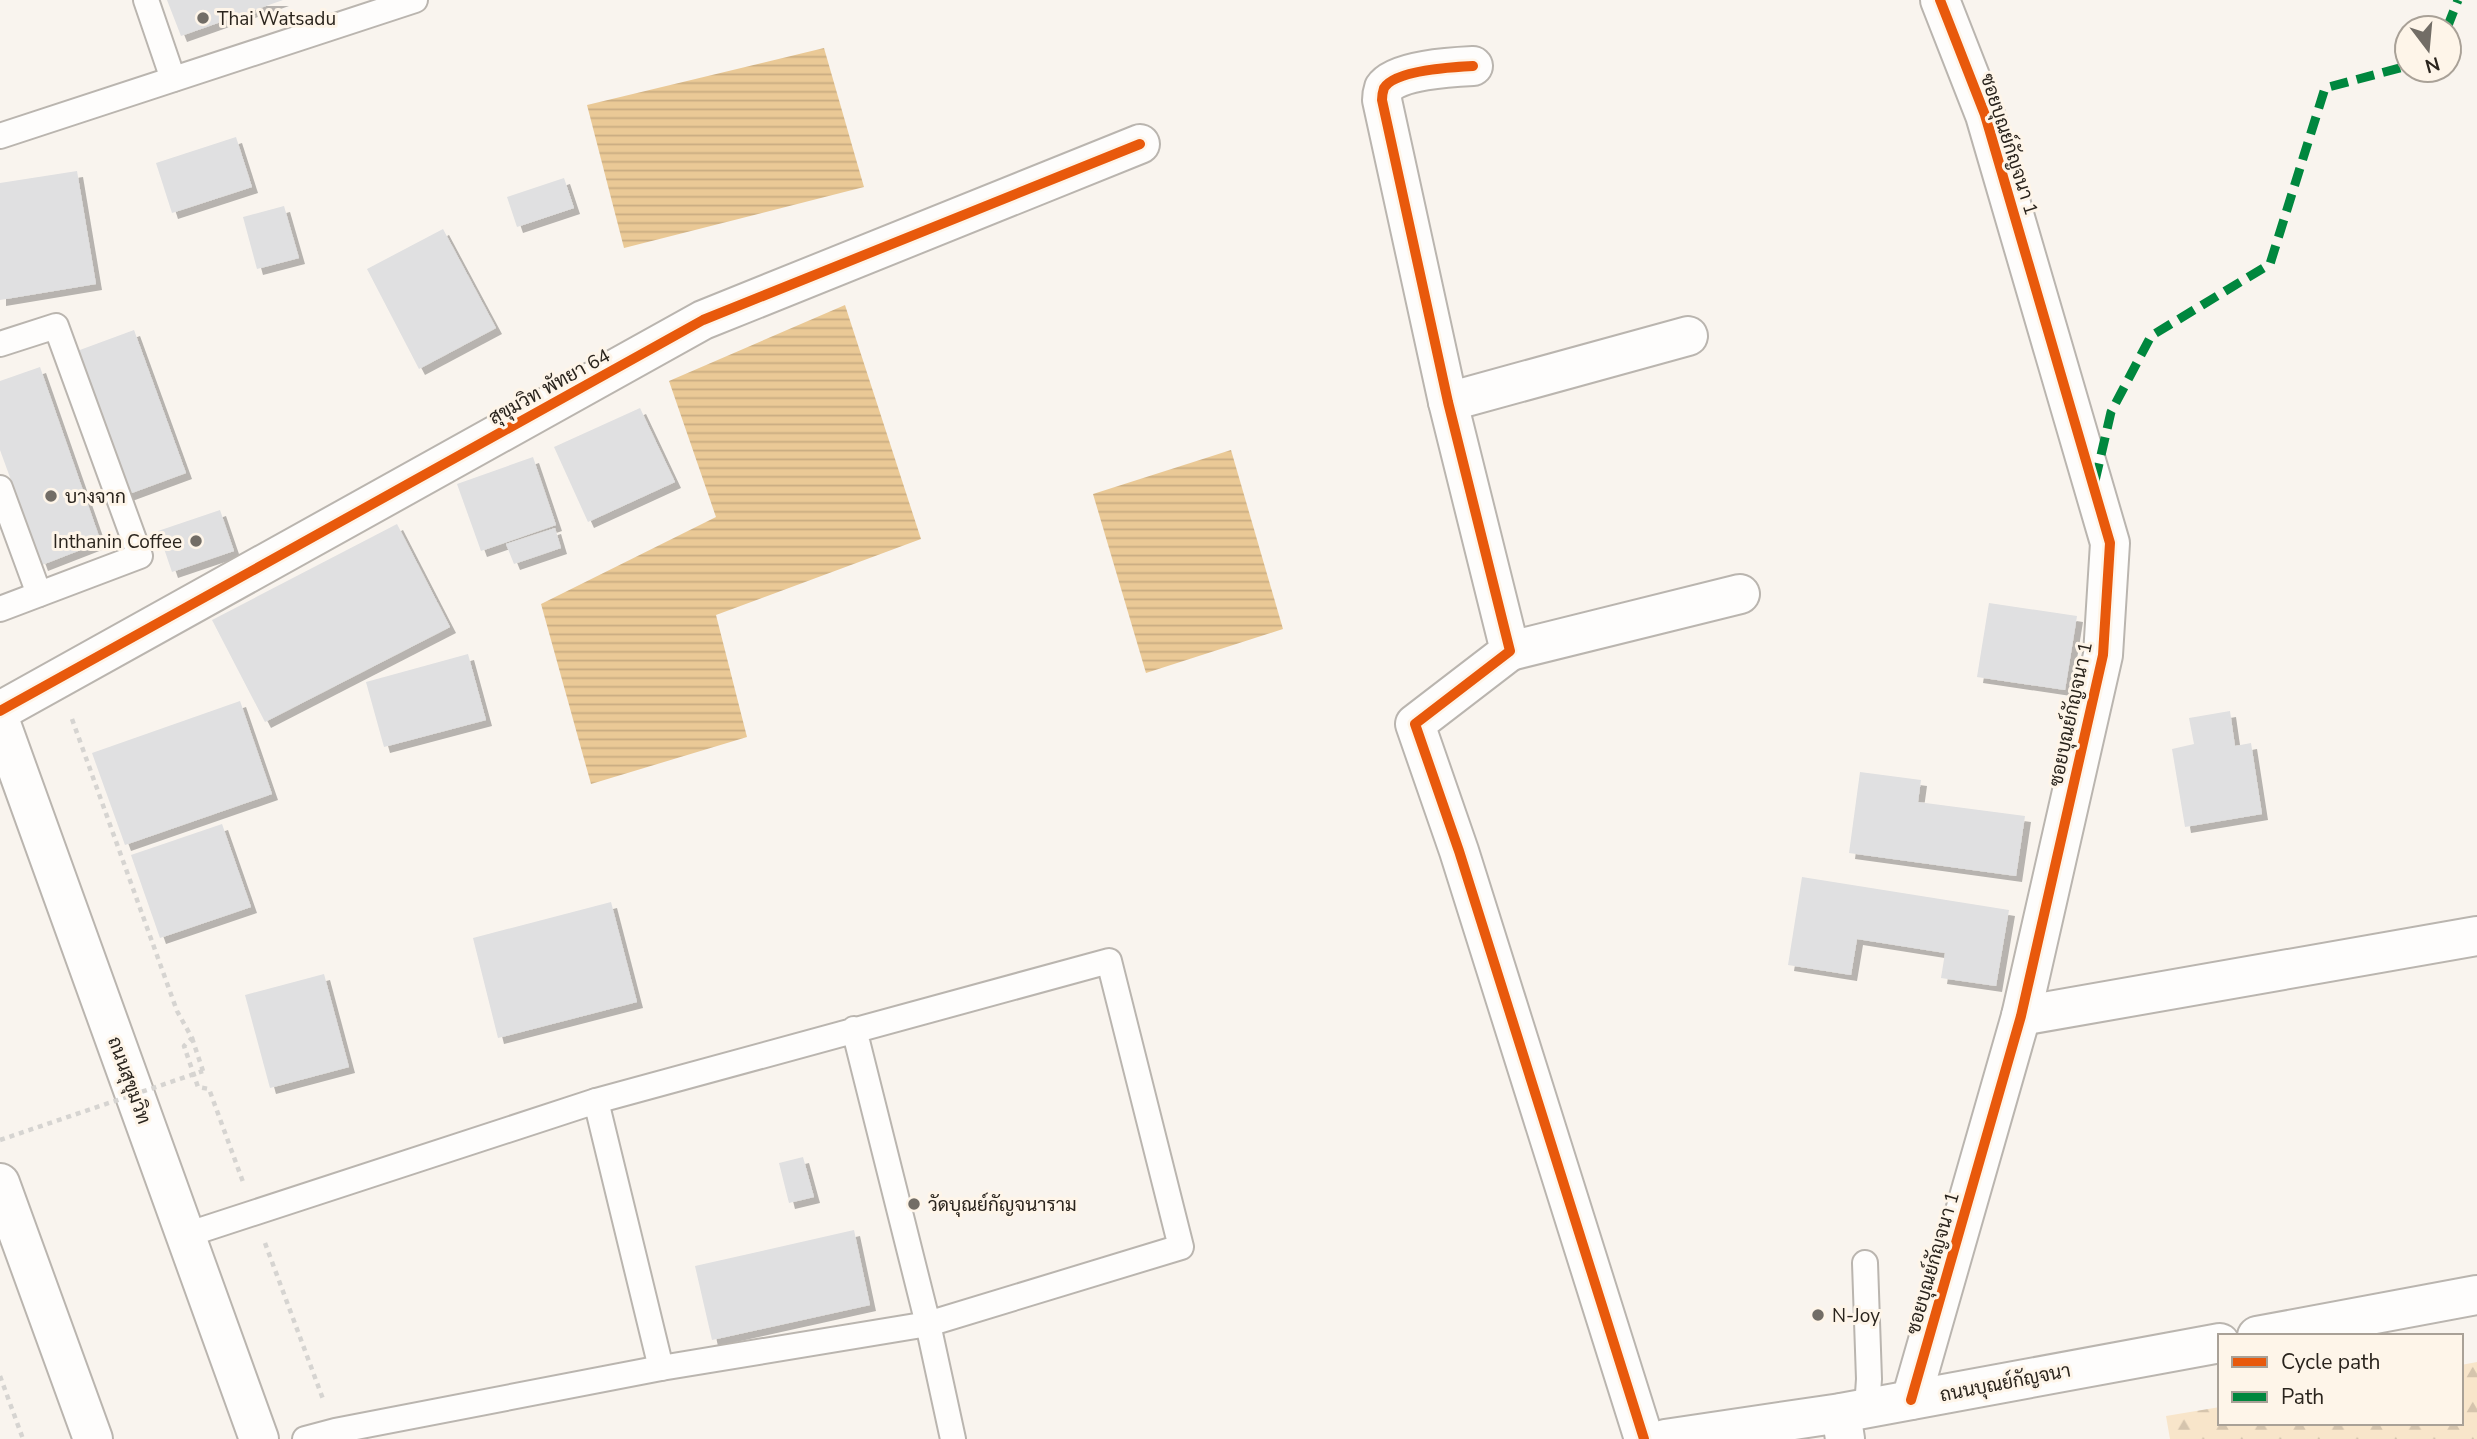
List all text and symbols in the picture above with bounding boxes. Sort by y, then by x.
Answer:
place label: Thai Watsadu [217,6,336,32]
marker: Thai Watsadu [195,10,211,26]
north arrow [2393,14,2463,84]
text: N [2422,50,2443,79]
street label: ซอยบุณย์กัญจนา 1 [1974,70,2044,218]
street label: สุขุมวิท พัทยา 64 [484,343,615,431]
place label: บางจาก [65,484,126,510]
marker: บางจาก [43,488,59,504]
place label: Inthanin Coffee [53,529,182,555]
marker: Inthanin Coffee [188,533,204,549]
street label: ซอยบุณย์กัญจนา 1 [2043,639,2099,789]
street label: ถนนสุขุมวิท [101,1033,157,1128]
street label: ซอยบุณย์กัญจนา 1 [1900,1189,1966,1338]
place label: วัดบุณย์กัญจนาราม [928,1192,1077,1218]
marker: วัดบุณย์กัญจนาราม [906,1196,922,1212]
place label: N-Joy [1832,1303,1880,1329]
marker: N-Joy [1810,1307,1826,1323]
legend [2218,1334,2463,1425]
text: Cycle path [2281,1348,2380,1376]
street label: ถนนบุณย์กัญจนา [1938,1358,2073,1408]
text: Path [2281,1383,2324,1411]

